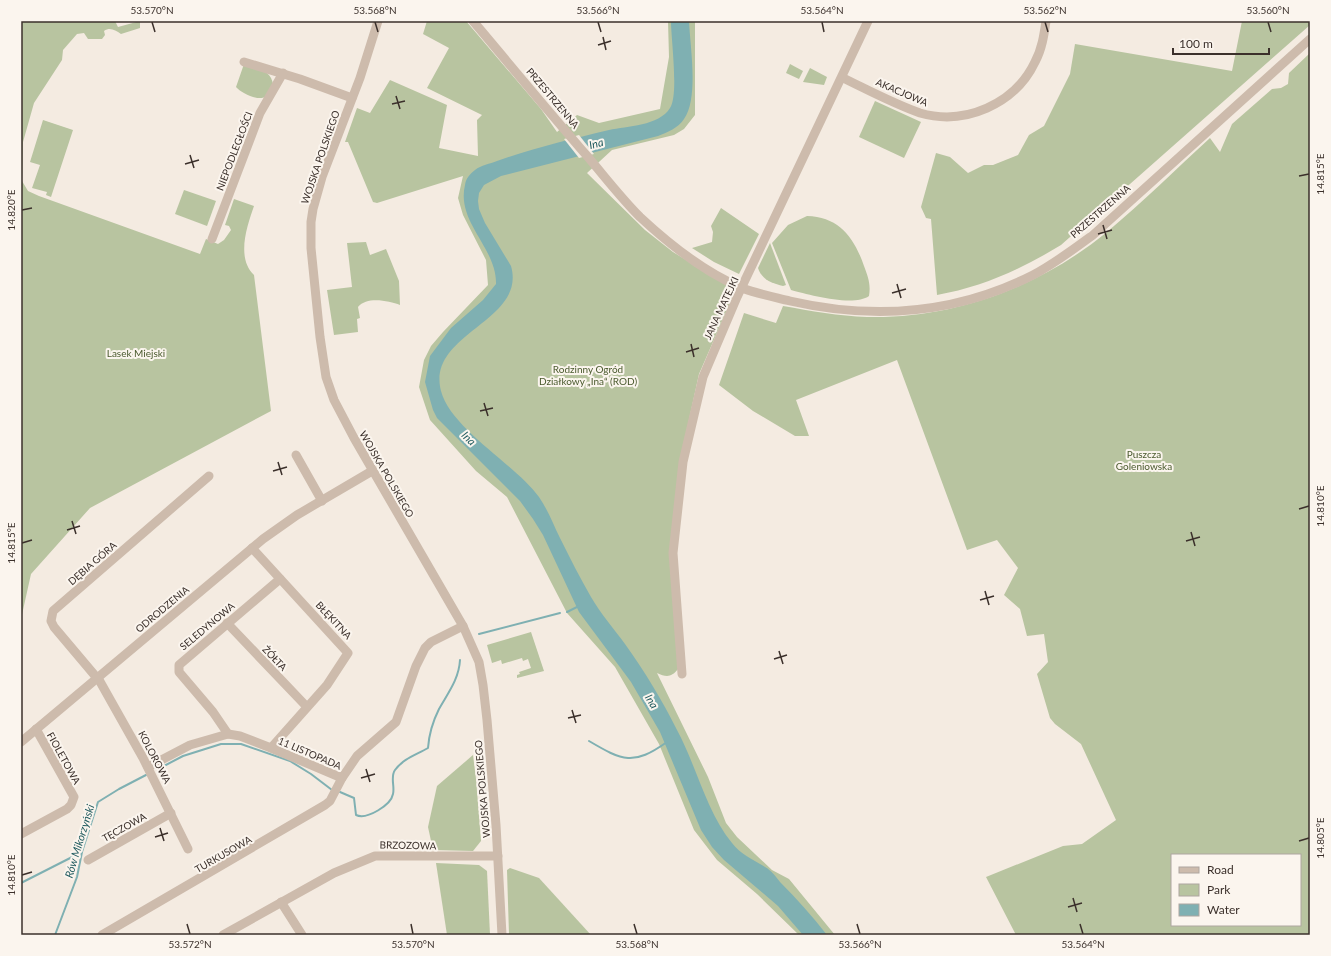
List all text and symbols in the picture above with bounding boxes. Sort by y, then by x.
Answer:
text: 53.570°N [130,4,174,16]
text: 53.568°N [353,4,397,16]
text: 53.566°N [576,4,620,16]
text: 53.564°N [800,4,844,16]
text: 53.562°N [1023,4,1067,16]
text: 53.560°N [1246,4,1290,16]
scale bar [1173,30,1269,56]
text: 100 m [1179,36,1213,51]
street label: PRZESTRZENNA [524,65,582,131]
street label: AKACJOWA [874,76,930,108]
street label: WOJSKA POLSKIEGO [298,109,342,205]
street label: NIEPODLEGŁOŚCI [213,110,255,192]
water label: Ina [587,135,605,151]
text: 14.815°E [1314,153,1326,195]
street label: PRZESTRZENNA [1068,182,1133,240]
text: 14.820°E [5,189,17,231]
street label: JANA MATEJKI [701,275,741,341]
park label: Lasek Miejski [107,347,165,359]
park label: Rodzinny Ogród Działkowy „Ina“ (ROD) [539,363,637,387]
water label: Ina [459,428,479,448]
street label: WOJSKA POLSKIEGO [357,429,417,519]
park label: Puszcza Goleniowska [1116,448,1172,472]
text: 14.810°E [1314,485,1326,527]
text: 14.815°E [5,522,17,564]
street label: DĘBIA GÓRA [65,539,119,587]
street label: ODRODZENIA [133,583,191,635]
street label: SELEDYNOWA [177,599,237,652]
street label: BŁĘKITNA [314,599,355,642]
street label: ŻÓŁTA [260,643,290,673]
water label: Ina [643,692,661,711]
street label: KOLOROWA [136,729,174,786]
street label: FIOLETOWA [45,730,83,786]
street label: 11 LISTOPADA [277,734,344,772]
street label: WOJSKA POLSKIEGO [472,740,492,838]
water label: Rów Mikorzyński [62,802,97,879]
street label: TĘCZOWA [100,810,148,844]
text: 14.805°E [1314,817,1326,859]
street label: TURKUSOWA [192,833,254,875]
street label: BRZOZOWA [379,839,437,851]
text: 14.810°E [5,854,17,896]
legend [1171,854,1301,926]
text: Road [1207,862,1234,877]
text: Park [1207,882,1231,897]
text: Water [1207,902,1240,917]
text: 53.572°N [168,938,212,950]
text: 53.570°N [391,938,435,950]
text: 53.568°N [615,938,659,950]
text: 53.566°N [838,938,882,950]
text: 53.564°N [1061,938,1105,950]

